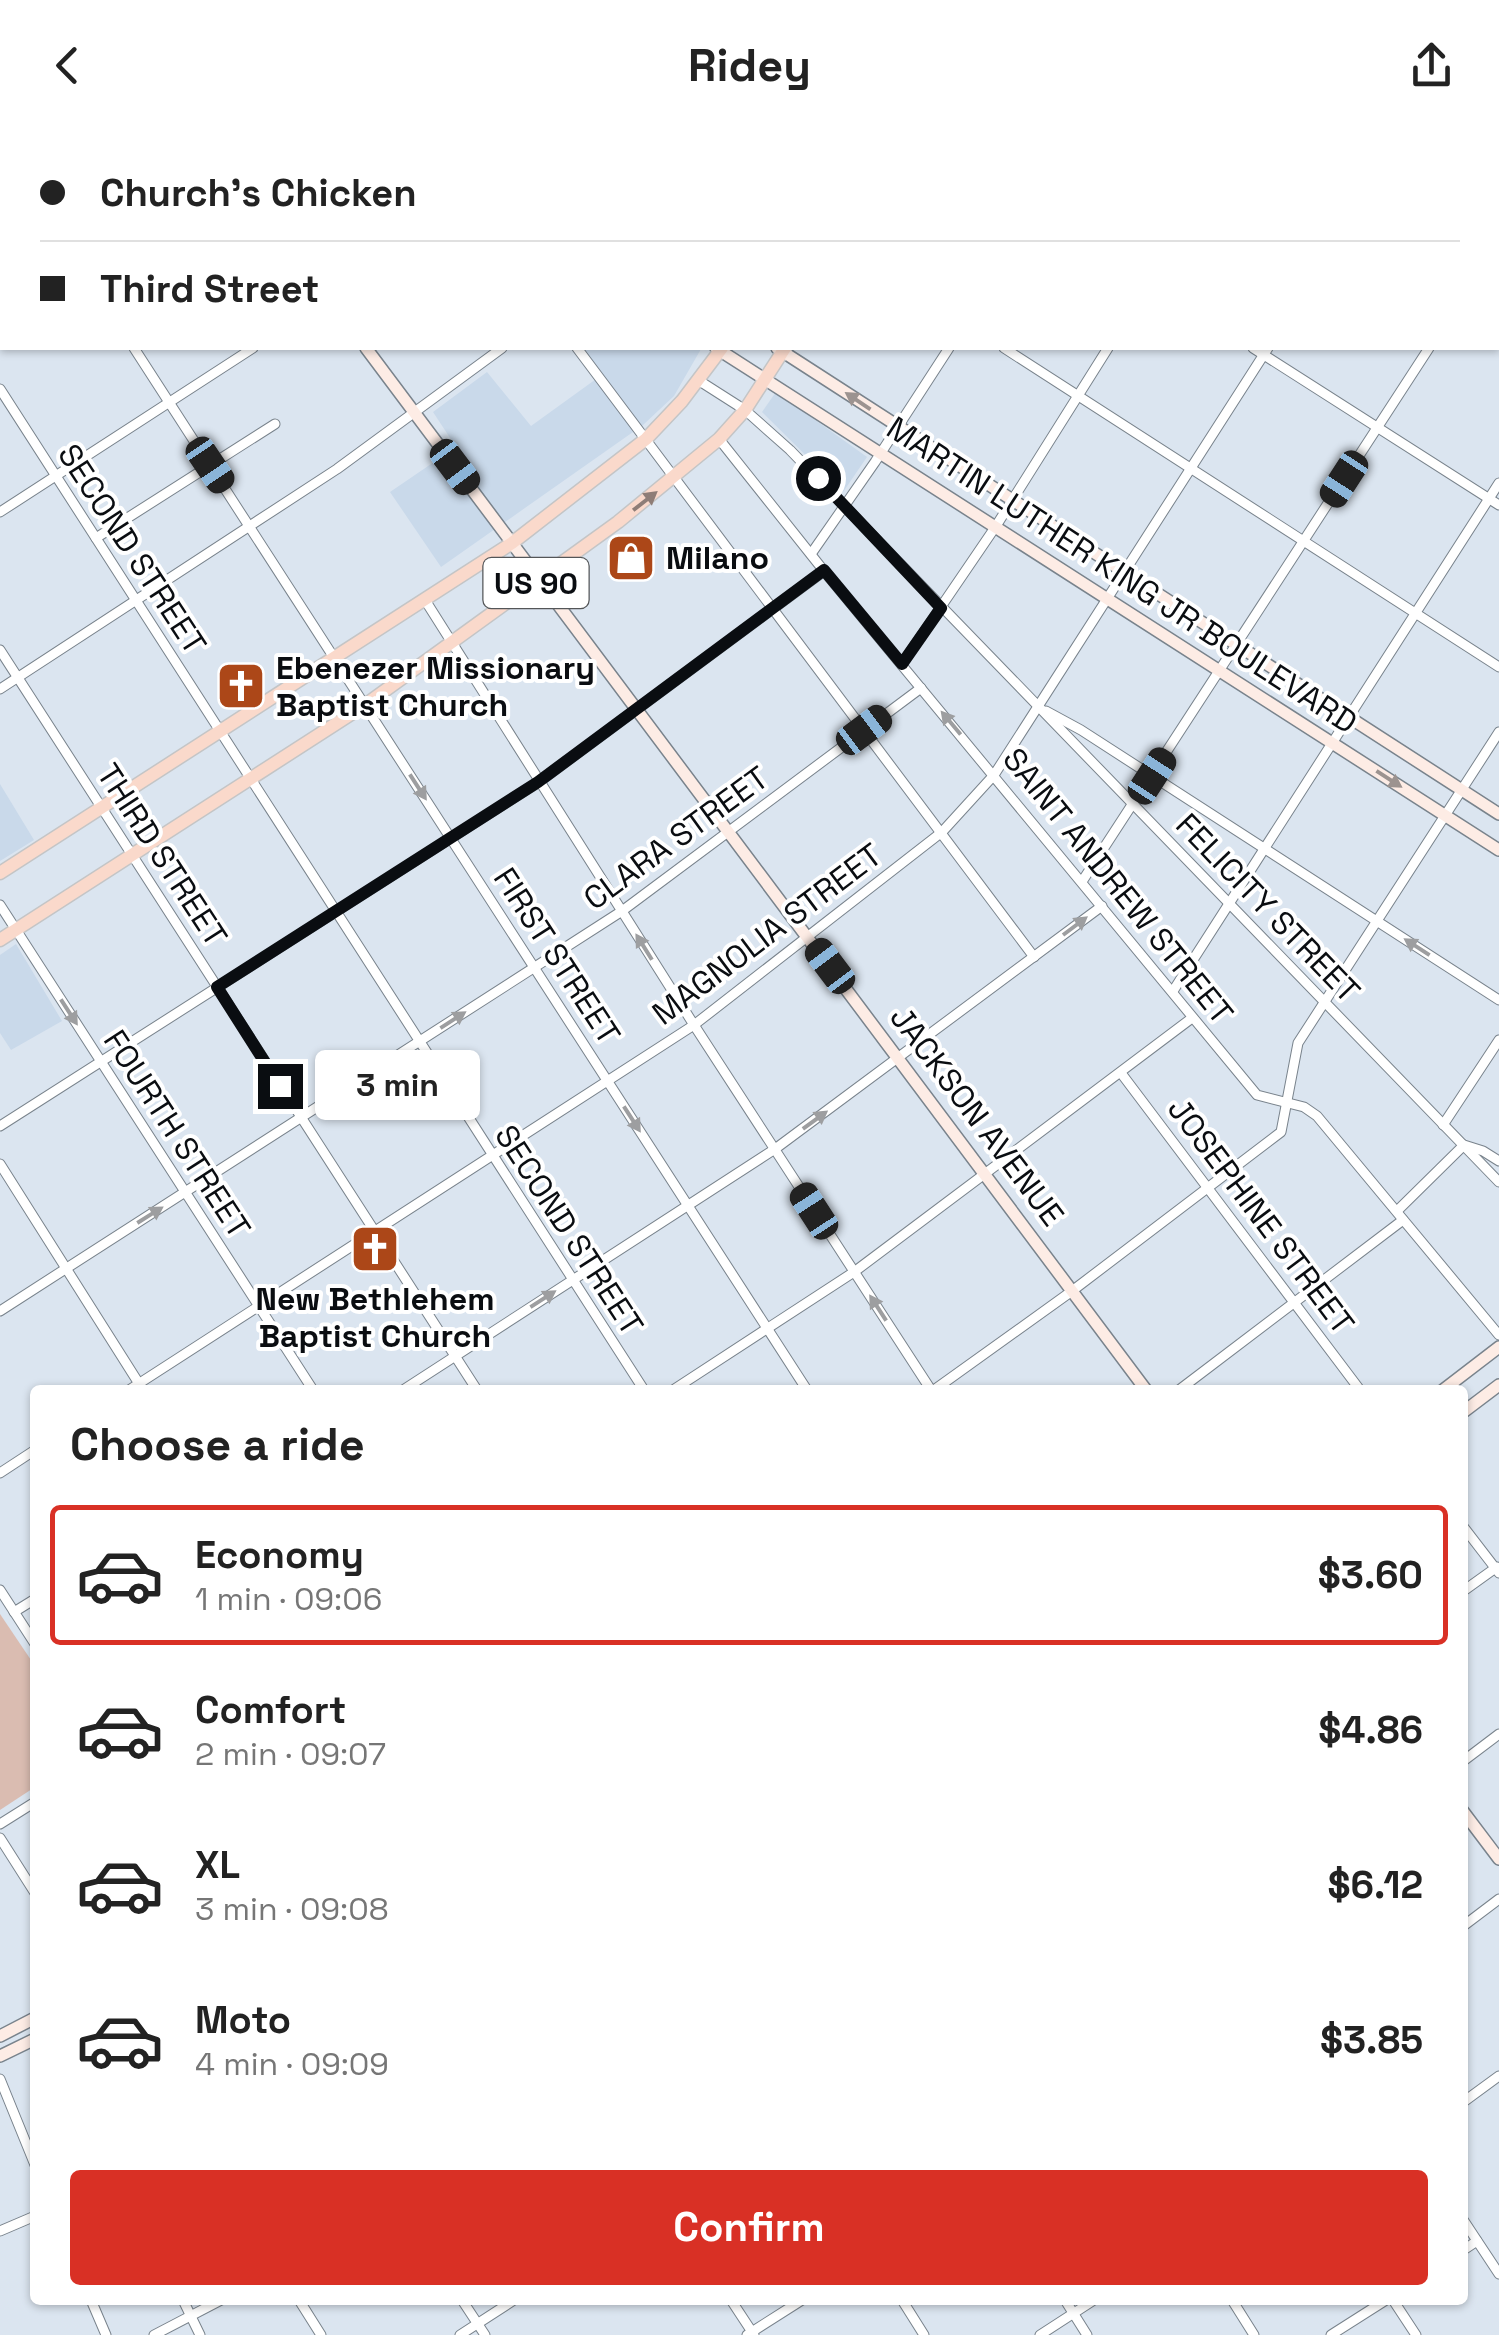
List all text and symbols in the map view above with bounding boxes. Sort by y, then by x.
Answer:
text: Ridey [688,37,811,94]
icon: back [40,38,95,93]
icon: share [1404,38,1459,93]
text: Church's Chicken [100,169,417,217]
text: Third Street [100,265,319,313]
one-way arrow [845,392,872,411]
street label: MARTIN LUTHER KING JR BOULEVARD [879,408,1365,742]
car [181,432,239,498]
car [425,434,485,500]
street label: SECOND STREET [49,436,215,662]
car [1315,446,1373,512]
route start [796,456,841,501]
one-way arrow [632,492,658,512]
shop icon: Milano [605,532,657,584]
place label: Milano [666,538,769,578]
road number: US 90 [484,558,588,608]
place label: Ebenezer Missionary Baptist Church [276,648,595,725]
church icon: Ebenezer Missionary Baptist Church [215,660,267,712]
car [831,700,897,760]
one-way arrow [940,711,962,736]
street label: SAINT ANDREW STREET [994,740,1242,1032]
car [1123,743,1181,809]
street label: THIRD STREET [88,756,236,954]
street label: CLARA STREET [576,758,776,918]
one-way arrow [1375,770,1403,788]
one-way arrow [409,774,427,801]
street label: FELICITY STREET [1168,805,1368,1011]
street label: MAGNOLIA STREET [644,835,890,1033]
street label: FIRST STREET [485,860,629,1052]
one-way arrow [1062,917,1088,937]
one-way arrow [636,933,654,961]
car [800,933,860,999]
one-way arrow [1403,938,1431,956]
one-way arrow [60,998,78,1025]
street label: JACKSON AVENUE [881,998,1073,1234]
one-way arrow [439,1012,466,1030]
street label: FOURTH STREET [95,1022,259,1246]
callout: 3 min [315,1051,480,1121]
route end [258,1064,303,1109]
text: 3 min [356,1065,439,1105]
street label: JOSEPHINE STREET [1159,1090,1363,1342]
one-way arrow [623,1106,641,1133]
one-way arrow [802,1111,828,1131]
street label: SECOND STREET [486,1117,652,1343]
car [785,1178,843,1244]
one-way arrow [136,1207,164,1225]
church icon: New Bethlehem Baptist Church [349,1223,401,1275]
place label: New Bethlehem Baptist Church [255,1279,495,1356]
one-way arrow [530,1291,557,1309]
one-way arrow [869,1294,887,1322]
text: Choose a ride [70,1416,365,1473]
icon: car [75,1530,165,1620]
text: Economy [195,1531,364,1579]
text: $3.60 [1318,1551,1423,1599]
text: 1 min · 09:06 [195,1579,382,1619]
icon: car [75,1685,165,1775]
text: Comfort [195,1686,346,1734]
text: $4.86 [1318,1706,1423,1754]
text: 2 min · 09:07 [195,1734,386,1774]
icon: car [75,1840,165,1930]
text: XL [195,1841,240,1889]
text: $6.12 [1327,1861,1423,1909]
text: 3 min · 09:08 [195,1889,389,1929]
icon: car [75,1995,165,2085]
text: Moto [195,1996,291,2044]
text: $3.85 [1320,2016,1423,2064]
text: 4 min · 09:09 [195,2044,389,2084]
button: Confirm [70,2170,1428,2285]

